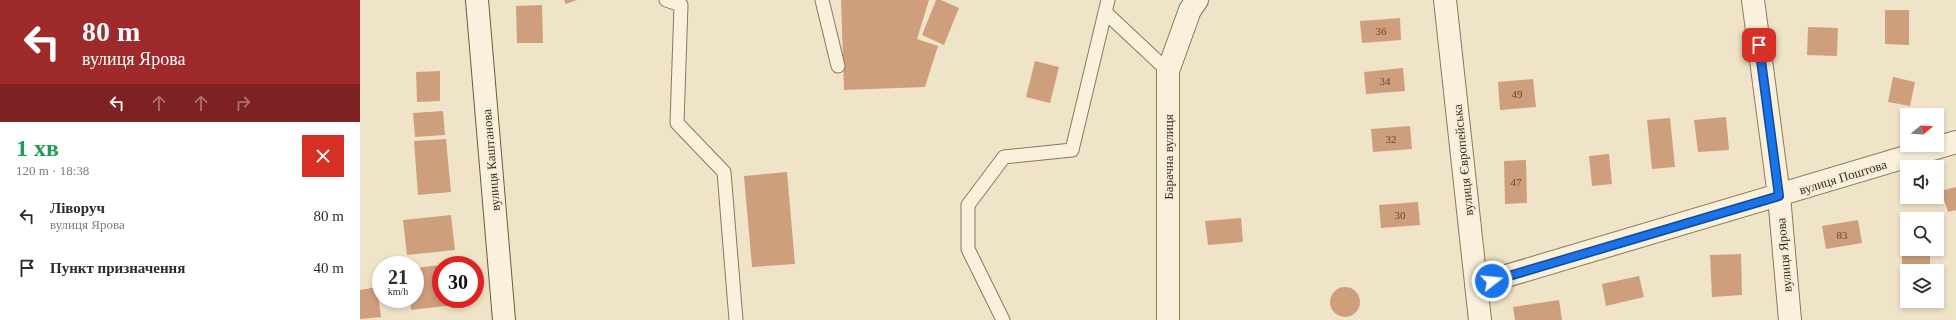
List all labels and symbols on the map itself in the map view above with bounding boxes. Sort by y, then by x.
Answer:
house number: 36 [1376,25,1387,37]
pin [1742,28,1776,62]
house number: 34 [1380,75,1391,87]
house number: 49 [1512,88,1523,100]
street label: вулиця Європейська [1450,103,1476,217]
street label: вулиця Каштанова [479,108,503,212]
north arrow [1900,108,1944,152]
street label: Барачна вулиця [1161,114,1176,200]
house number: 32 [1386,133,1397,145]
street label: вулиця Поштова [1797,156,1889,197]
house number: 47 [1511,176,1522,188]
house number: 30 [1395,209,1406,221]
street label: вулиця Ярова [1773,217,1795,293]
house number: 83 [1837,229,1848,241]
speed limit sign: 30 [432,256,484,308]
position arrow [1471,260,1513,302]

